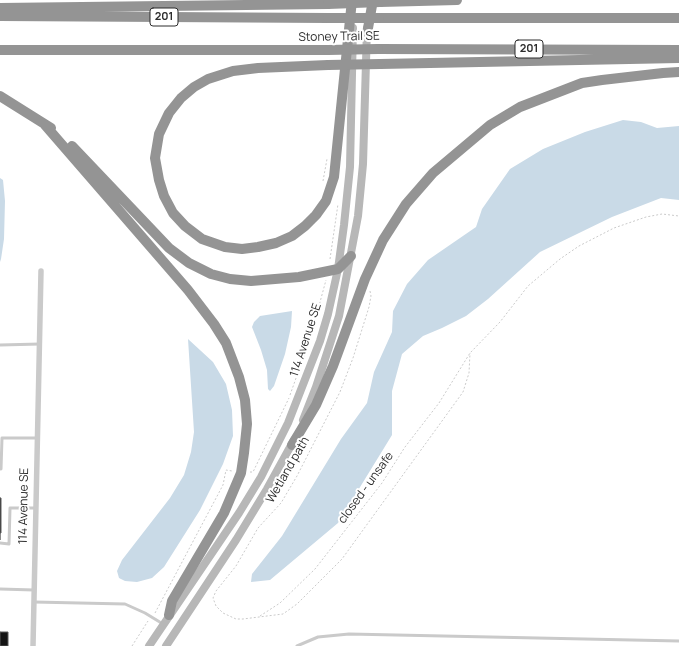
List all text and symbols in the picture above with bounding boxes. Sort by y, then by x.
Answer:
road number: 201 [150,8,178,26]
street label: Stoney Trail SE [298,29,380,45]
road number: 201 [515,40,543,58]
street label: 114 Avenue SE [287,301,325,379]
street label: Wetland path [263,434,313,506]
street label: closed - unsafe [335,449,397,527]
street label: 114 Avenue SE [16,468,32,544]

